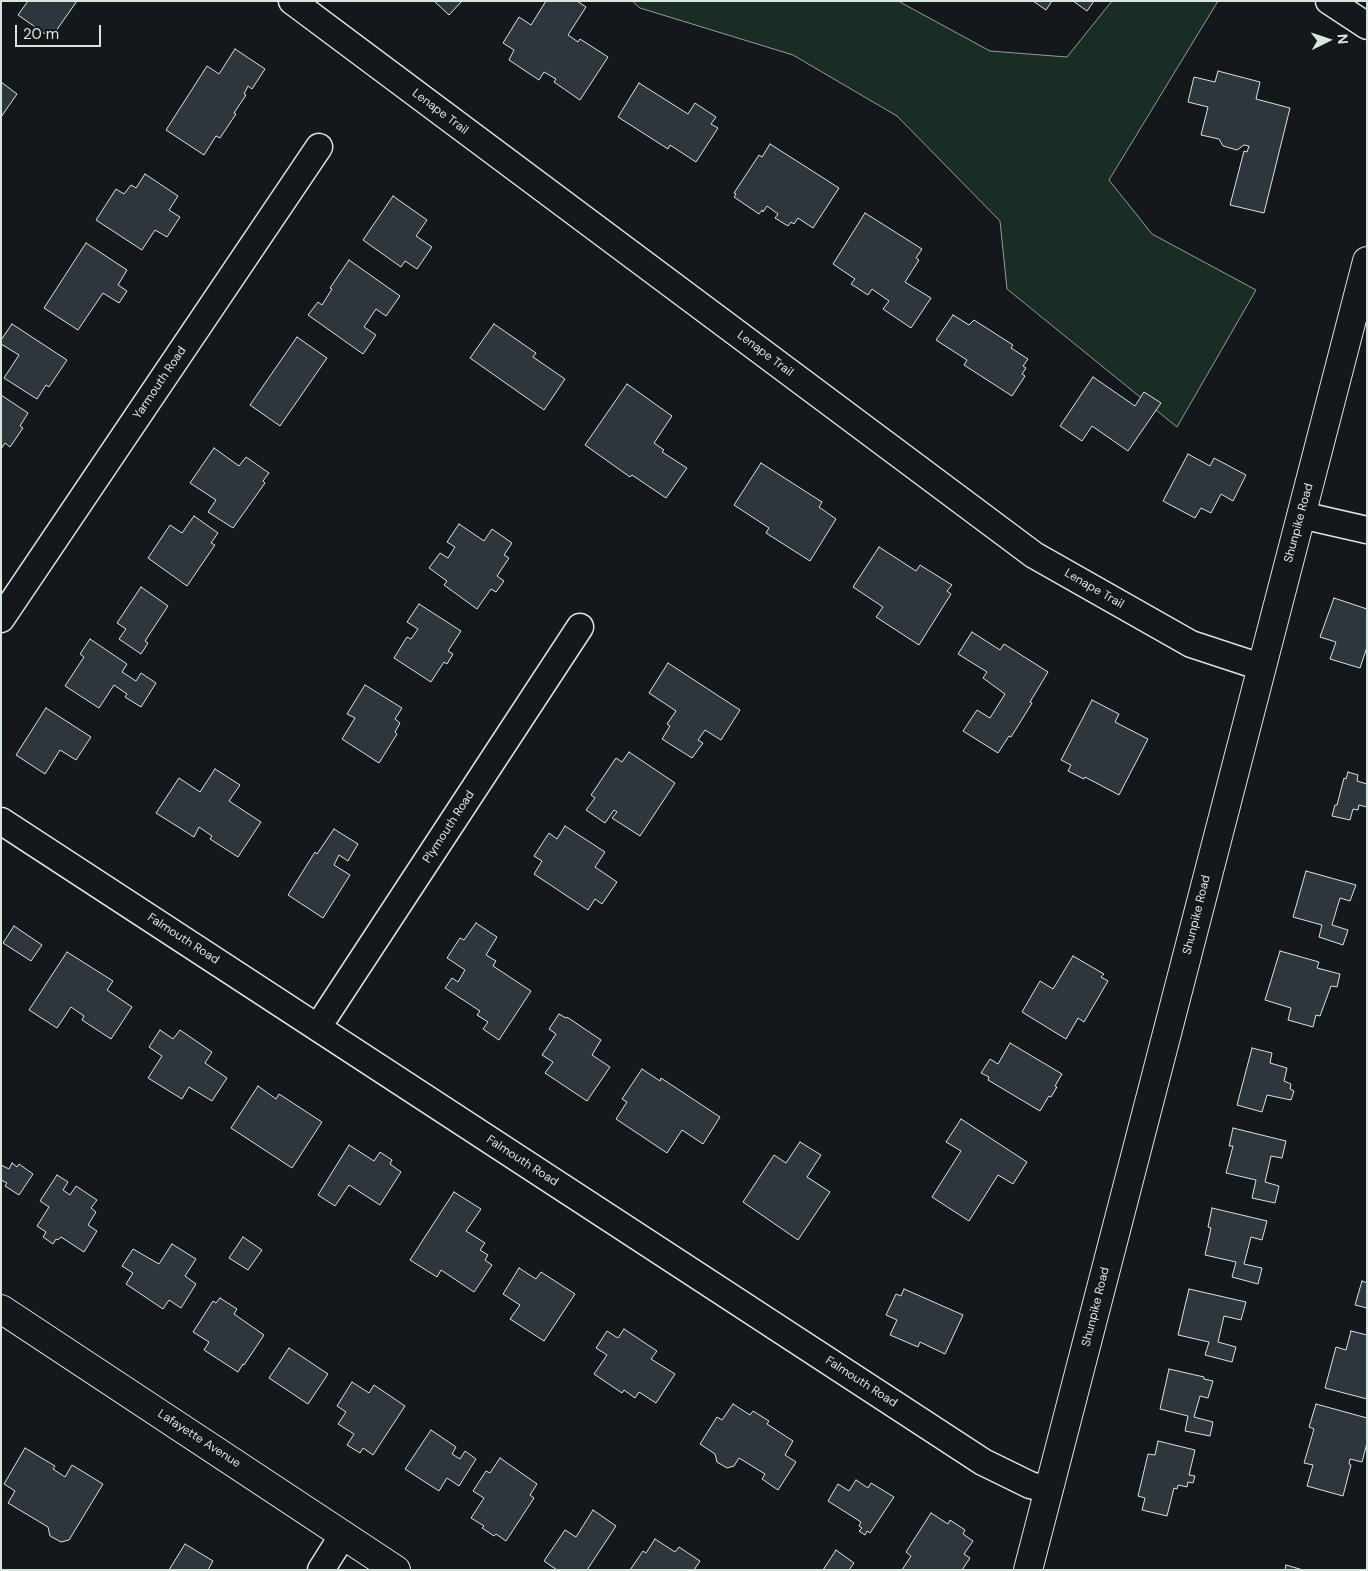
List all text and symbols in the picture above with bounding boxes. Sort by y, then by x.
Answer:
scale bar [18,15,104,47]
north arrow [1303,15,1353,65]
text: 20 m [23,24,59,44]
text: N [1334,33,1352,45]
street label: Lenape Trail [409,86,471,138]
street label: Lenape Trail [734,328,796,380]
street label: Yarmouth Road [130,344,190,422]
street label: Shunpike Road [1281,482,1317,564]
street label: Lenape Trail [1062,566,1126,612]
street label: Plymouth Road [420,788,478,866]
street label: Shunpike Road [1180,874,1214,956]
street label: Falmouth Road [144,910,222,968]
street label: Falmouth Road [483,1132,561,1190]
street label: Shunpike Road [1079,1266,1113,1348]
street label: Falmouth Road [822,1353,900,1411]
street label: Lafayette Avenue [155,1407,243,1471]

